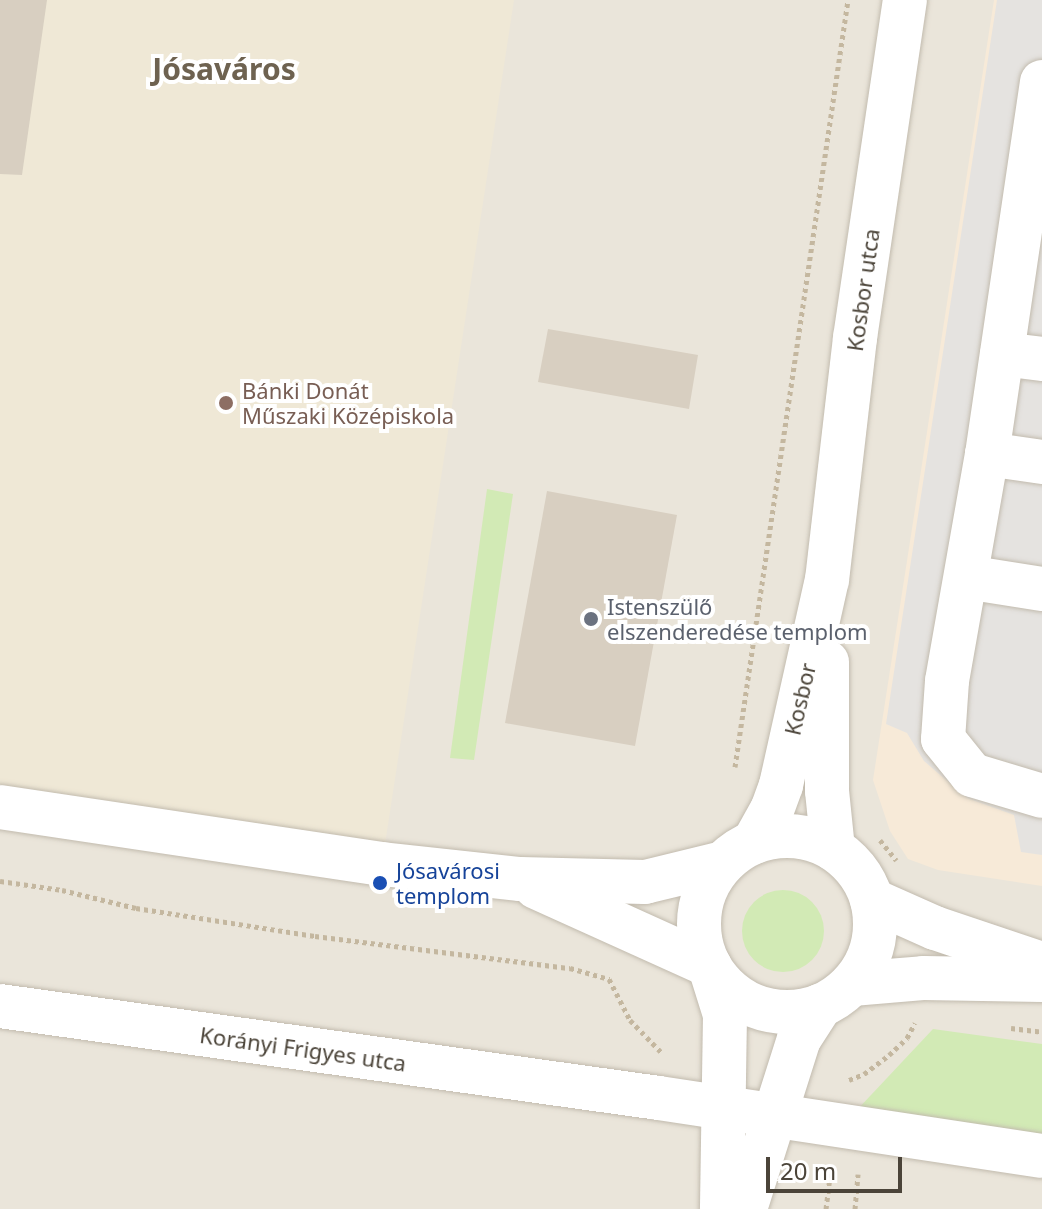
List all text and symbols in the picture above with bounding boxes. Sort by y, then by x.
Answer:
district label: Jósaváros [152,51,296,87]
street label: Kosbor utca [841,227,885,353]
place label: Bánki Donát Műszaki Középiskola [242,377,454,428]
marker: Bánki Donát Műszaki Középiskola [217,394,235,412]
place label: Istenszülő elszenderedése templom [607,593,868,644]
marker: Istenszülő elszenderedése templom [582,610,600,628]
street label: Kosbor [779,660,821,738]
place label: Jósavárosi templom [396,857,500,908]
marker: Jósavárosi templom [371,874,389,892]
street label: Korányi Frigyes utca [198,1021,408,1077]
scale bar [770,1141,906,1191]
text: 20 m [780,1154,836,1187]

